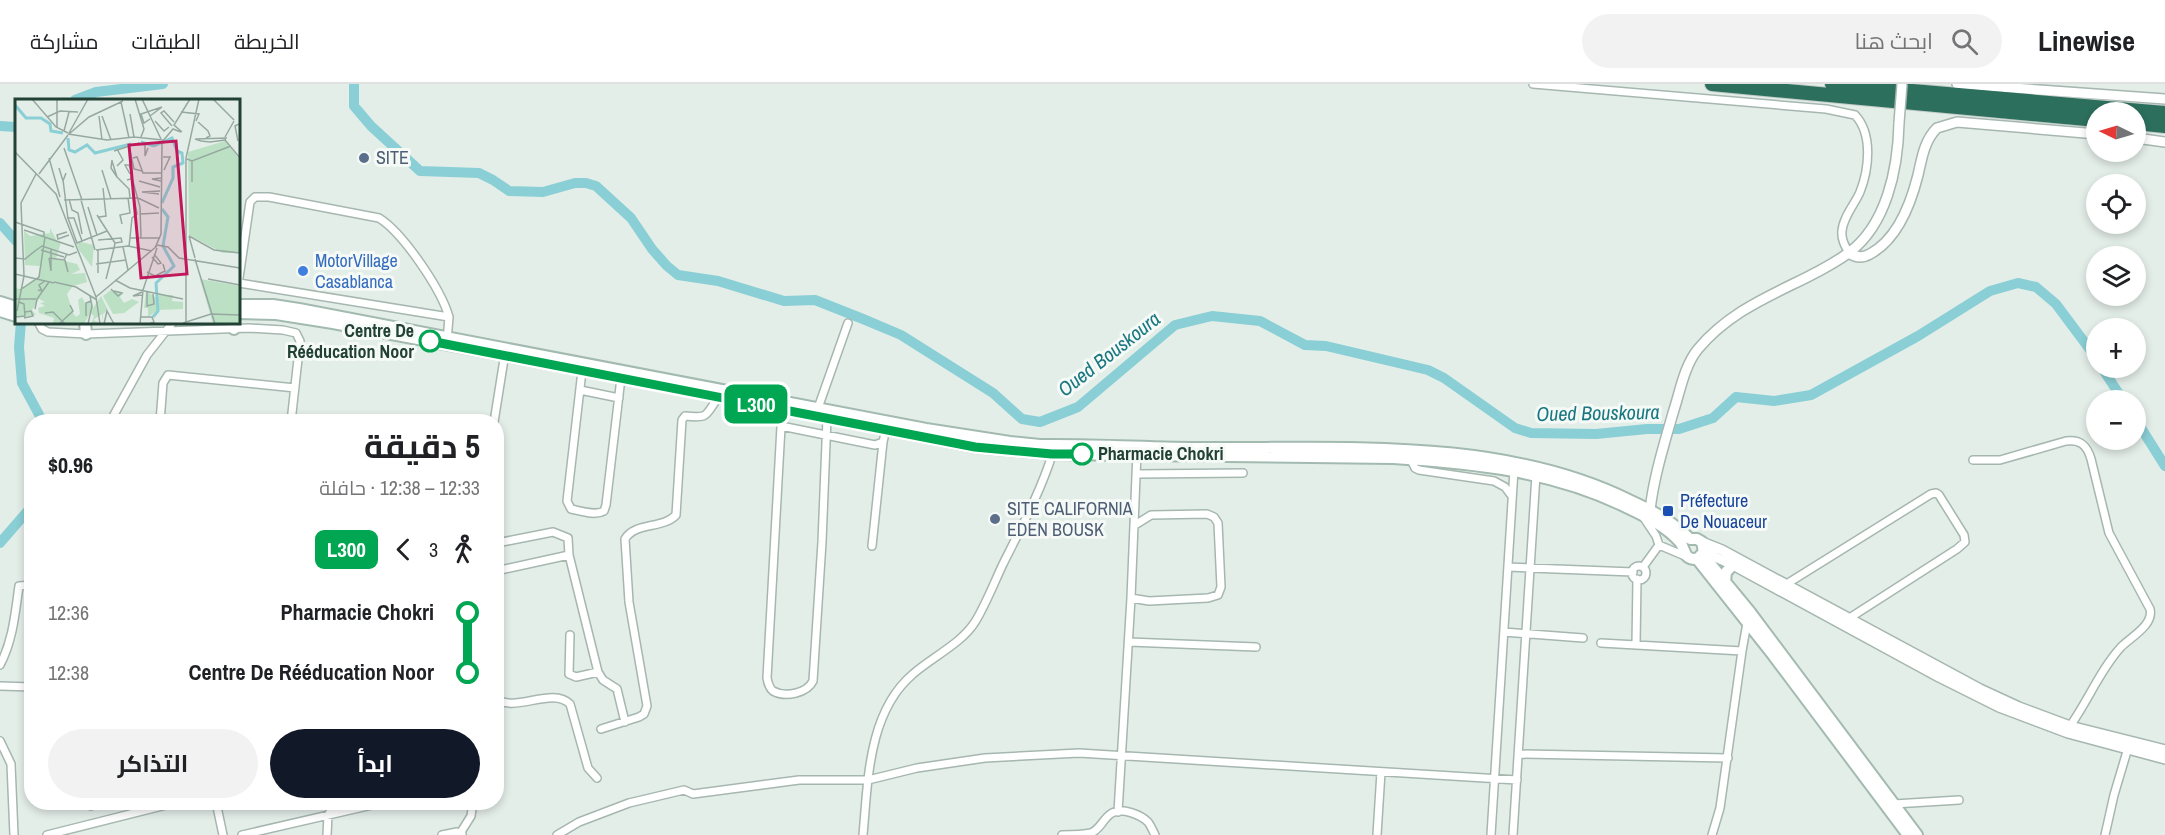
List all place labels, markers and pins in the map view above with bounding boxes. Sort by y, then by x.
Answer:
place label: SITE [376,145,409,170]
marker: SITE [357,151,371,165]
place label: MotorVillage Casablanca [315,248,398,294]
marker: MotorVillage Casablanca [296,264,310,278]
place label: Centre De Rééducation Noor [287,318,414,364]
marker: Centre De Rééducation Noor [419,330,441,352]
place label: Pharmacie Chokri [1098,441,1224,466]
marker: Pharmacie Chokri [1071,443,1093,465]
place label: Préfecture De Nouaceur [1680,488,1767,534]
place label: SITE CALIFORNIA EDEN BOUSK [1007,496,1133,542]
marker: Préfecture De Nouaceur [1661,504,1675,518]
marker: SITE CALIFORNIA EDEN BOUSK [988,512,1002,526]

